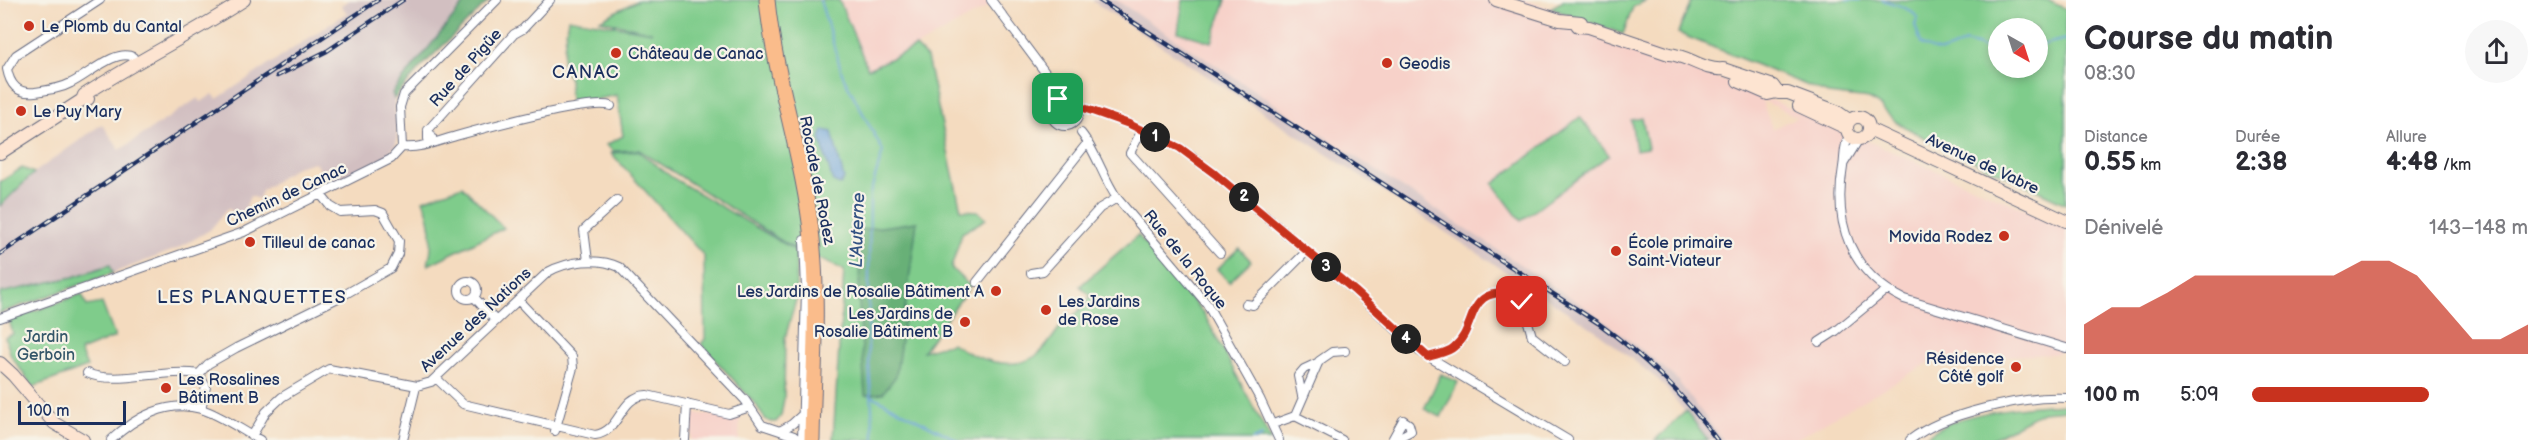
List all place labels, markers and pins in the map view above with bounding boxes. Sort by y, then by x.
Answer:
place label: Le Plomb du Cantal [41,18,182,37]
marker: Le Plomb du Cantal [22,19,36,33]
place label: Château de Canac [628,45,764,64]
marker: Château de Canac [609,46,623,60]
place label: Geodis [1399,55,1450,74]
marker: Geodis [1380,56,1394,70]
pin [1032,73,1083,124]
place label: Le Puy Mary [33,103,122,122]
marker: Le Puy Mary [14,104,28,118]
pin: 1 [1140,122,1170,152]
pin: 2 [1229,182,1259,212]
place label: Movida Rodez [1888,228,1992,247]
marker: Movida Rodez [1997,229,2011,243]
place label: École primaire Saint-Viateur [1628,232,1733,271]
place label: Tilleul de canac [262,234,375,253]
marker: Tilleul de canac [243,235,257,249]
marker: École primaire Saint-Viateur [1609,244,1623,258]
pin: 3 [1311,252,1341,282]
pin [1496,276,1547,327]
place label: Les Jardins de Rosalie Bâtiment A [737,283,984,302]
marker: Les Jardins de Rosalie Bâtiment A [989,284,1003,298]
place label: Les Jardins de Rose [1058,293,1140,330]
marker: Les Jardins de Rose [1039,303,1053,317]
place label: Les Jardins de Rosalie Bâtiment B [814,305,954,342]
marker: Les Jardins de Rosalie Bâtiment B [958,315,972,329]
pin: 4 [1391,324,1421,354]
place label: Résidence Côté golf [1926,350,2005,387]
marker: Résidence Côté golf [2009,360,2023,374]
place label: Les Rosalines Bâtiment B [178,371,280,408]
marker: Les Rosalines Bâtiment B [159,381,173,395]

